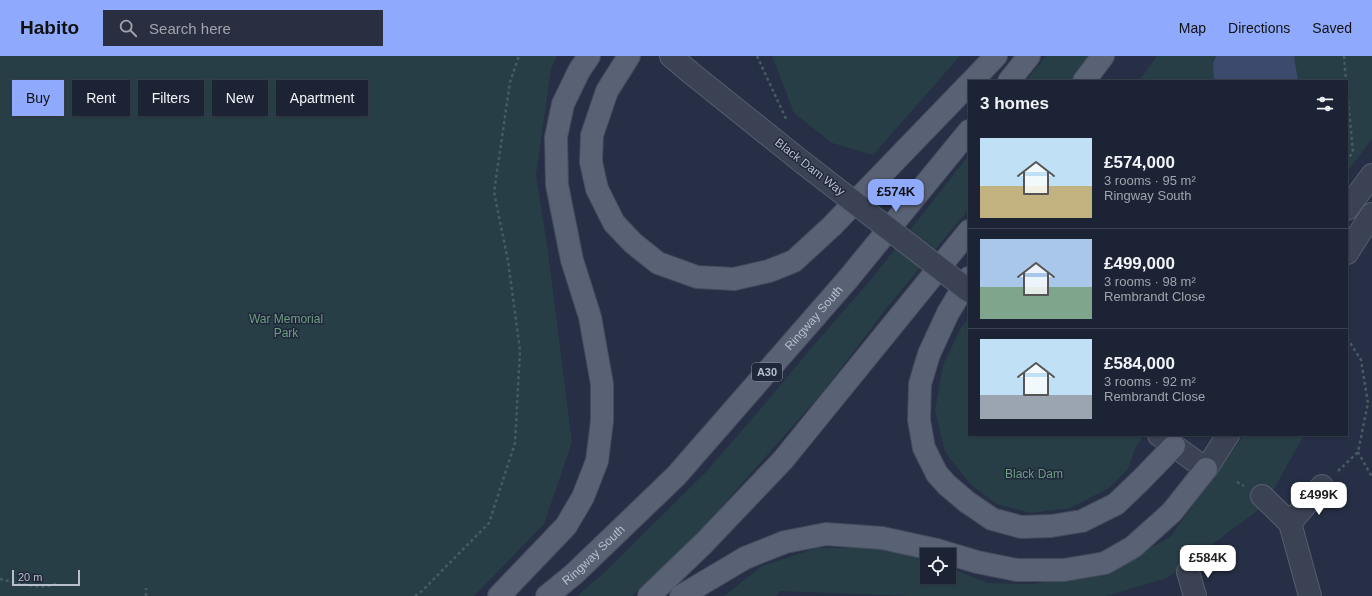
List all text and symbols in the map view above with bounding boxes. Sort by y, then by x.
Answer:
search box [103,10,383,46]
text: Habito [20,17,79,38]
icon: search [117,17,139,39]
text: Search here [149,20,231,37]
text: Map [1179,20,1206,36]
text: Directions [1228,20,1290,36]
text: Saved [1312,20,1352,36]
chip: Buy [12,80,64,116]
chip: Rent [72,80,130,116]
chip: Filters [138,80,204,116]
chip: New [212,80,268,116]
chip: Apartment [276,80,368,116]
icon: filters [1314,93,1336,115]
text: 3 homes [980,94,1049,113]
street label: Black Dam Way [772,135,848,199]
text: £574,000 [1104,153,1175,172]
icon: home [1012,154,1060,202]
text: 3 rooms · 95 m² [1104,173,1196,188]
pin: £574K [868,179,924,213]
text: £574K [877,184,915,199]
text: Ringway South [1104,188,1191,203]
text: £499,000 [1104,254,1175,273]
icon: home [1012,255,1060,303]
text: 3 rooms · 98 m² [1104,274,1196,289]
street label: Ringway South [782,283,846,353]
text: Rembrandt Close [1104,289,1205,304]
park label: War Memorial Park [249,312,323,340]
text: £584,000 [1104,354,1175,373]
icon: home [1012,355,1060,403]
road number: A30 [752,363,782,381]
text: 3 rooms · 92 m² [1104,374,1196,389]
text: Rembrandt Close [1104,389,1205,404]
park label: Black Dam [1005,467,1063,481]
pin: £499K [1291,482,1347,516]
text: £499K [1300,487,1338,502]
street label: Ringway South [559,522,628,588]
pin: £584K [1180,545,1236,579]
map controls [920,548,956,584]
button: locate [920,548,956,584]
text: £584K [1189,550,1227,565]
scale bar [12,568,80,587]
text: 20 m [18,571,42,583]

